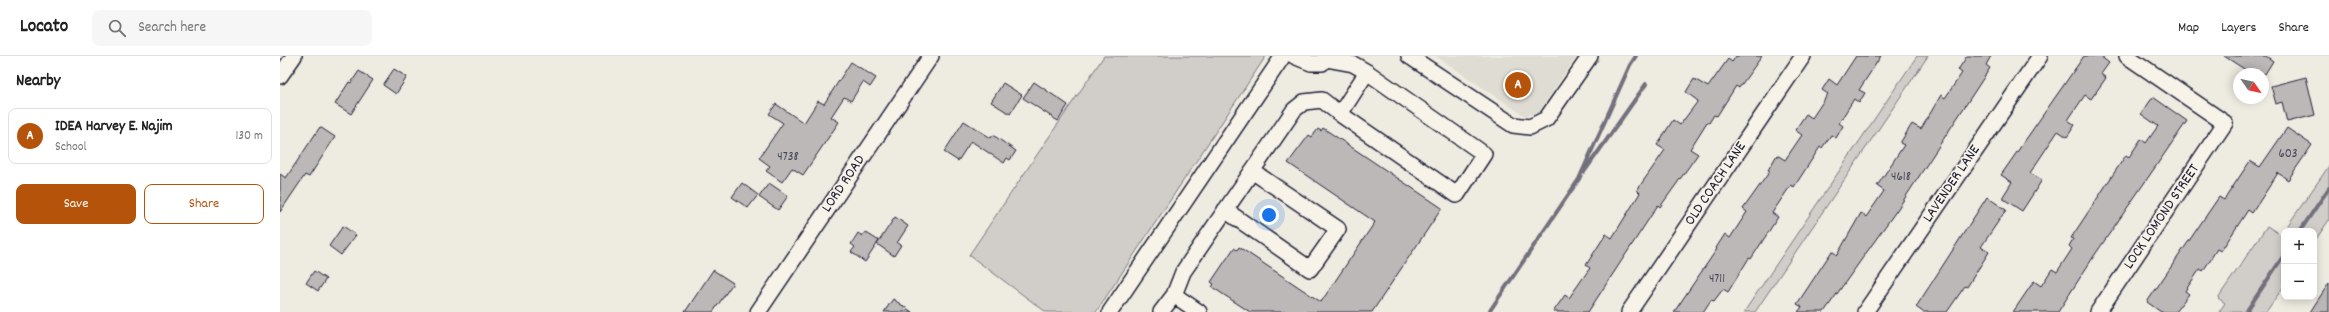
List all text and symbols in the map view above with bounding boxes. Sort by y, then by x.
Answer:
search box [92,10,372,46]
text: Locato [20,14,68,41]
icon: search [106,17,128,39]
text: Search here [138,17,206,39]
text: Map [2178,18,2199,38]
text: Layers [2221,18,2256,38]
text: Share [2278,18,2309,38]
north arrow [2233,68,2269,104]
text: Nearby [16,70,60,94]
pin: A [1505,70,1531,100]
text: IDEA Harvey E. Najim [55,116,173,138]
text: A [26,127,34,146]
text: 130 m [235,127,263,146]
street label: OLD COACH LANE [1680,137,1752,230]
text: School [55,138,87,157]
street label: LAVENDER LANE [1918,141,1986,227]
house number: 603 [2278,145,2298,164]
house number: 4738 [777,148,799,167]
street label: LORD ROAD [817,151,871,217]
street label: LOCK LOMOND STREET [2119,160,2205,274]
house number: 4618 [1891,168,1911,187]
button: Save [16,184,136,224]
button: Share [144,184,264,224]
your location [1259,205,1279,225]
map controls [2281,228,2317,300]
button: + [2281,228,2317,264]
button: − [2281,264,2317,300]
house number: 4711 [1709,270,1725,289]

